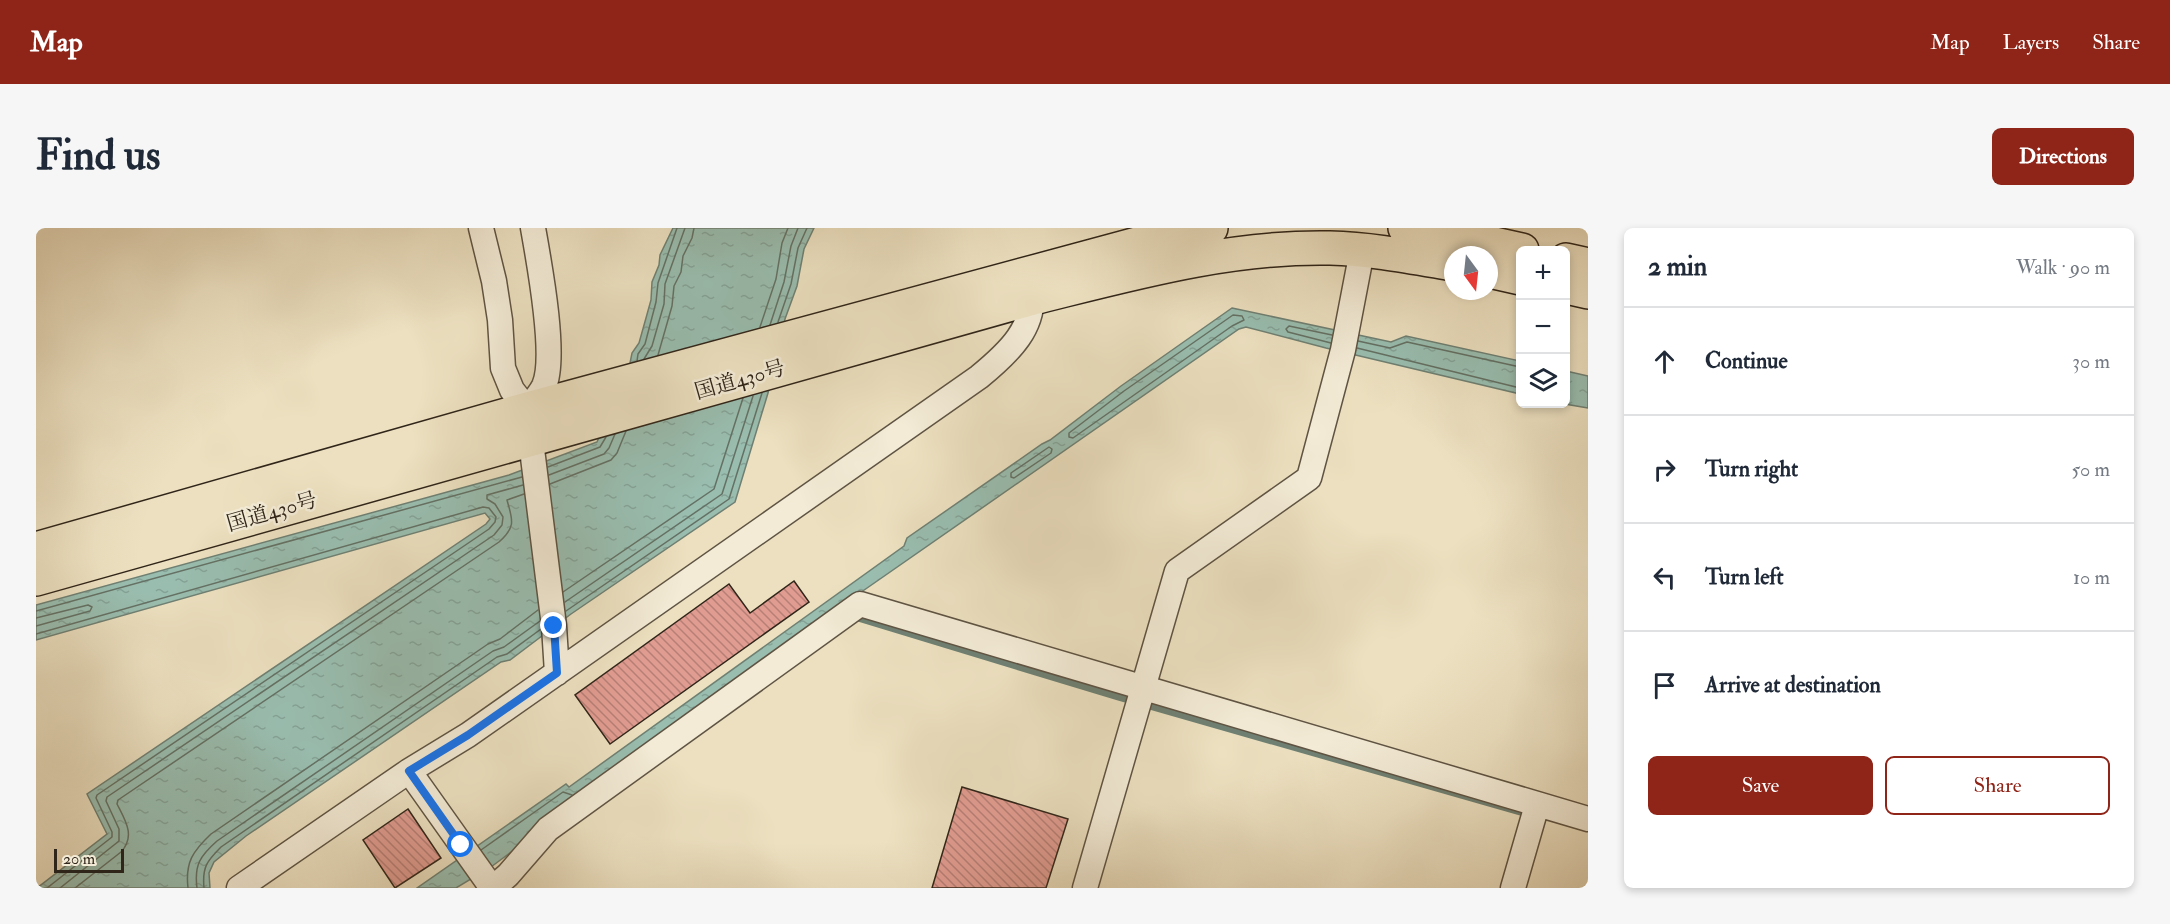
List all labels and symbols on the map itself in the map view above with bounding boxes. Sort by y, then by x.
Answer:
north arrow [1444,246,1498,300]
street label: 国道430号 [692,354,788,406]
street label: 国道430号 [224,486,320,538]
route end [540,612,566,638]
route start [447,831,473,857]
scale bar [54,846,124,874]

